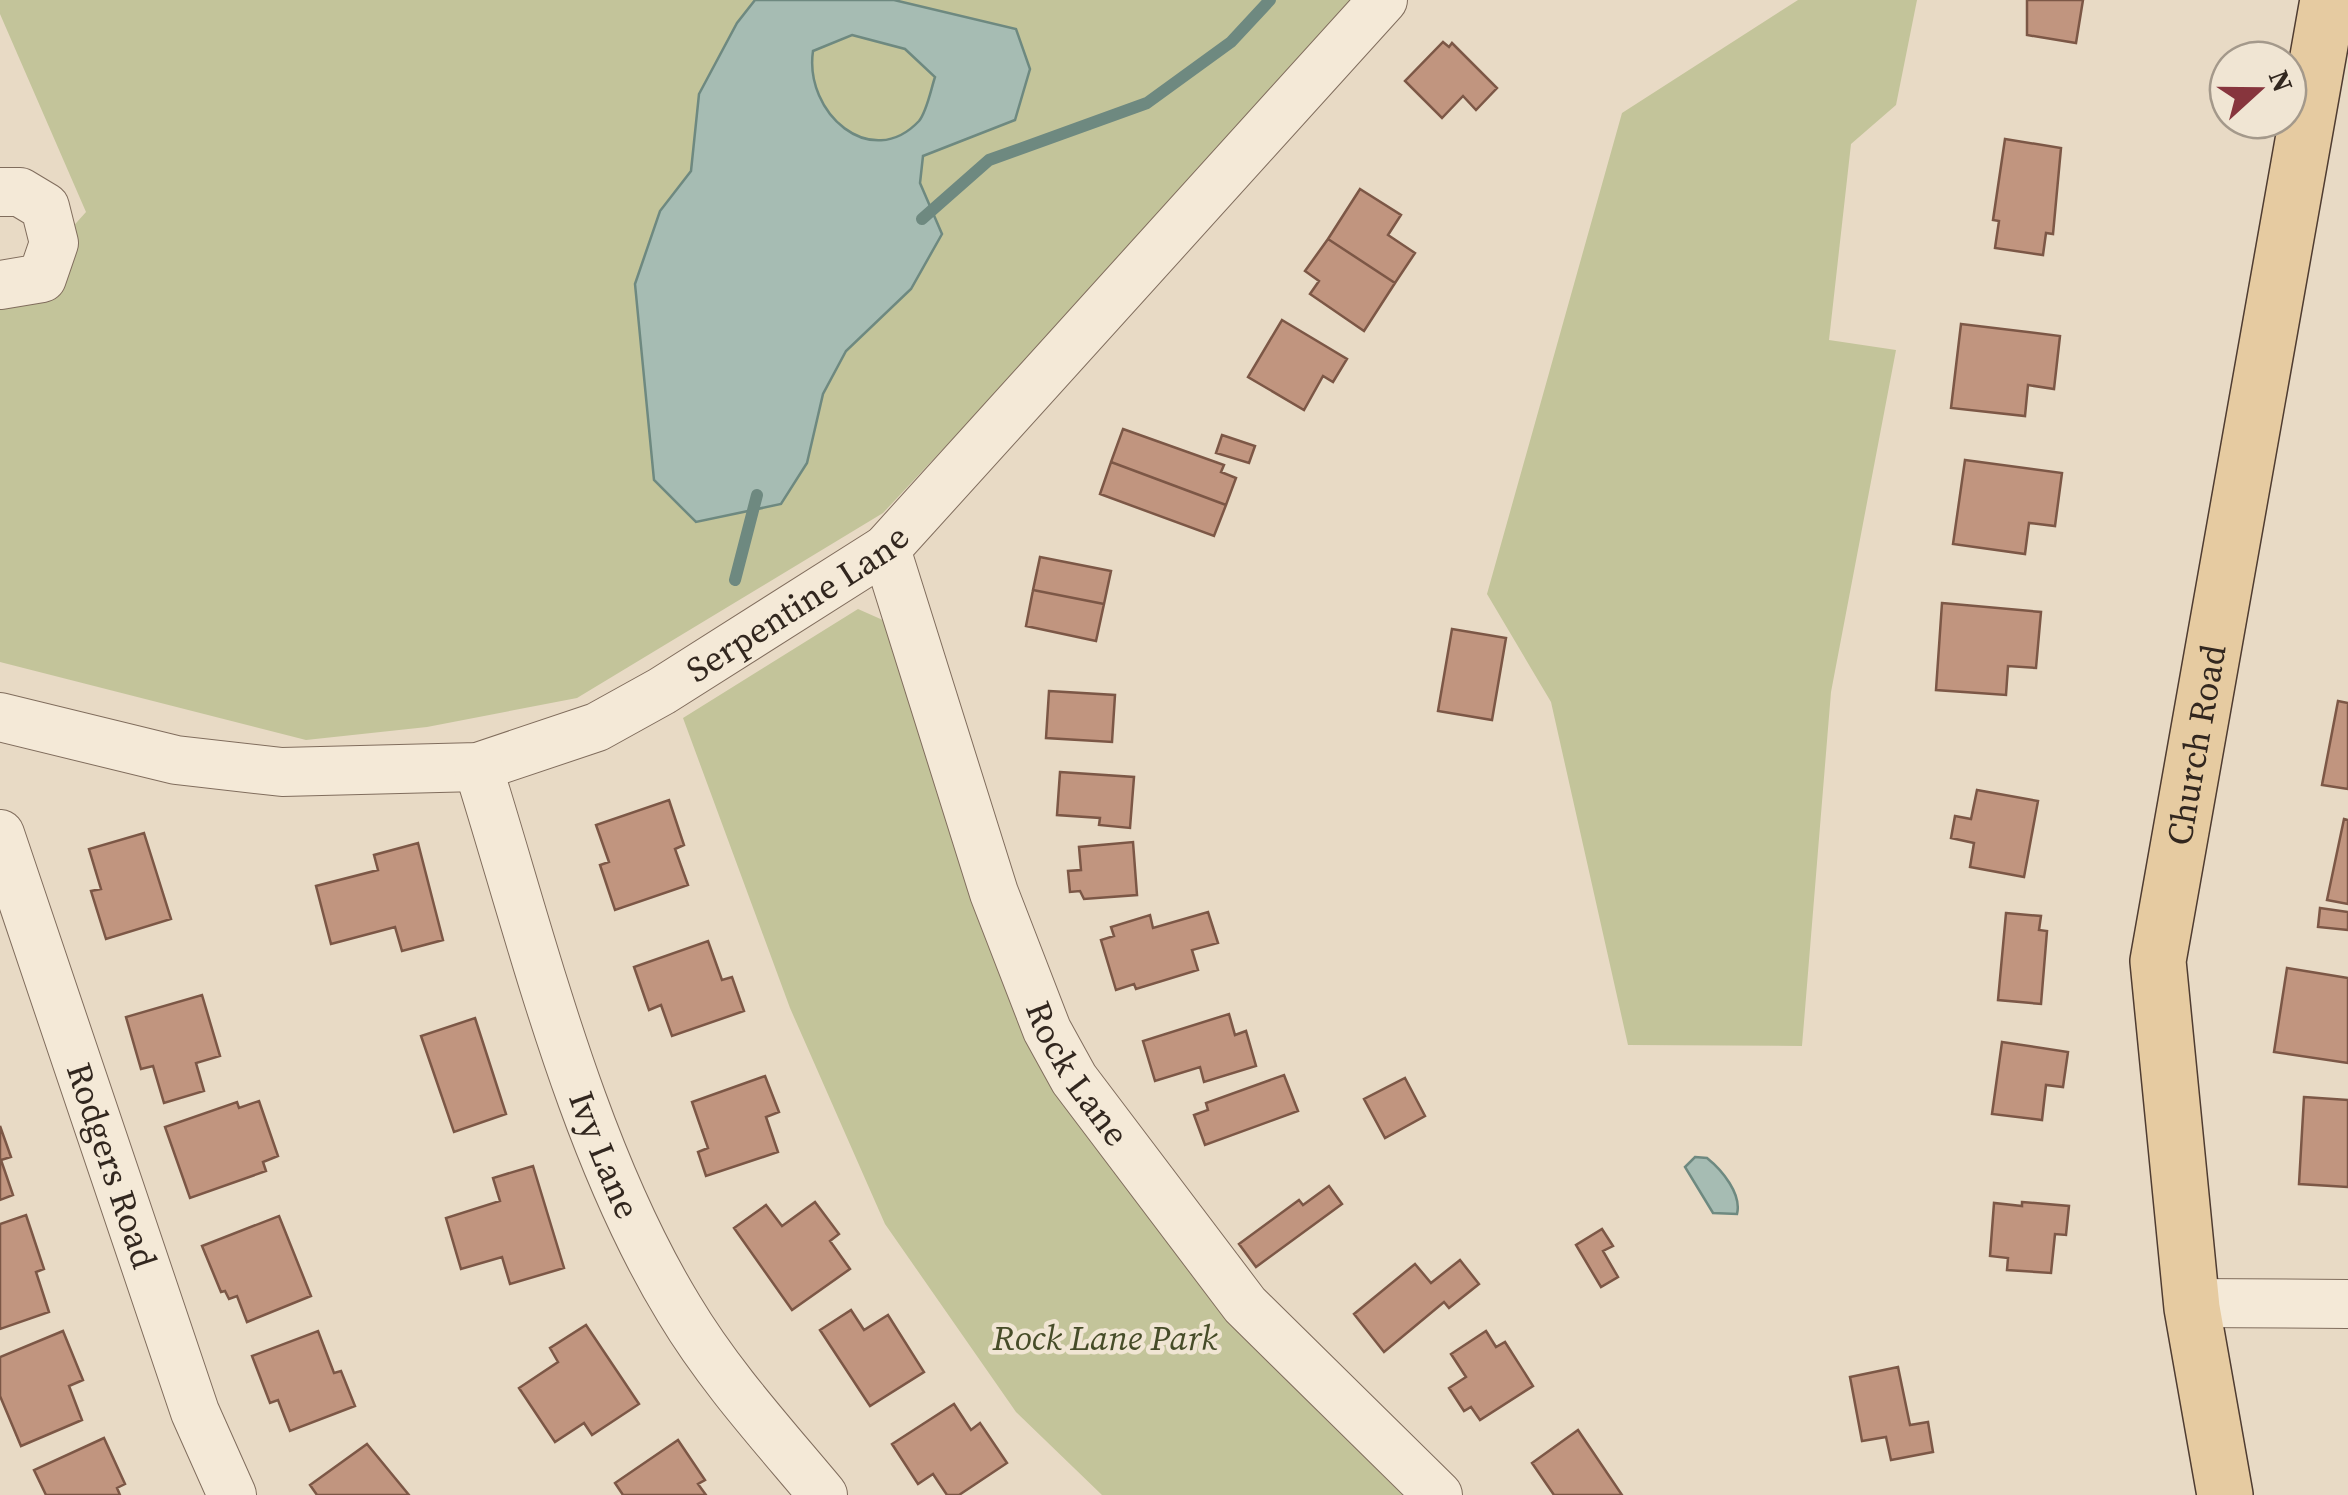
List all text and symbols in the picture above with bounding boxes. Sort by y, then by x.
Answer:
north arrow [2208,40,2308,140]
text: N [2260,65,2303,97]
street label: Serpentine Lane [677,515,920,694]
street label: Church Road [2155,641,2238,849]
street label: Rock Lane [1014,994,1140,1156]
street label: Rodgers Road [55,1057,169,1275]
street label: Ivy Lane [557,1085,652,1226]
park label: Rock Lane Park [992,1314,1218,1362]

